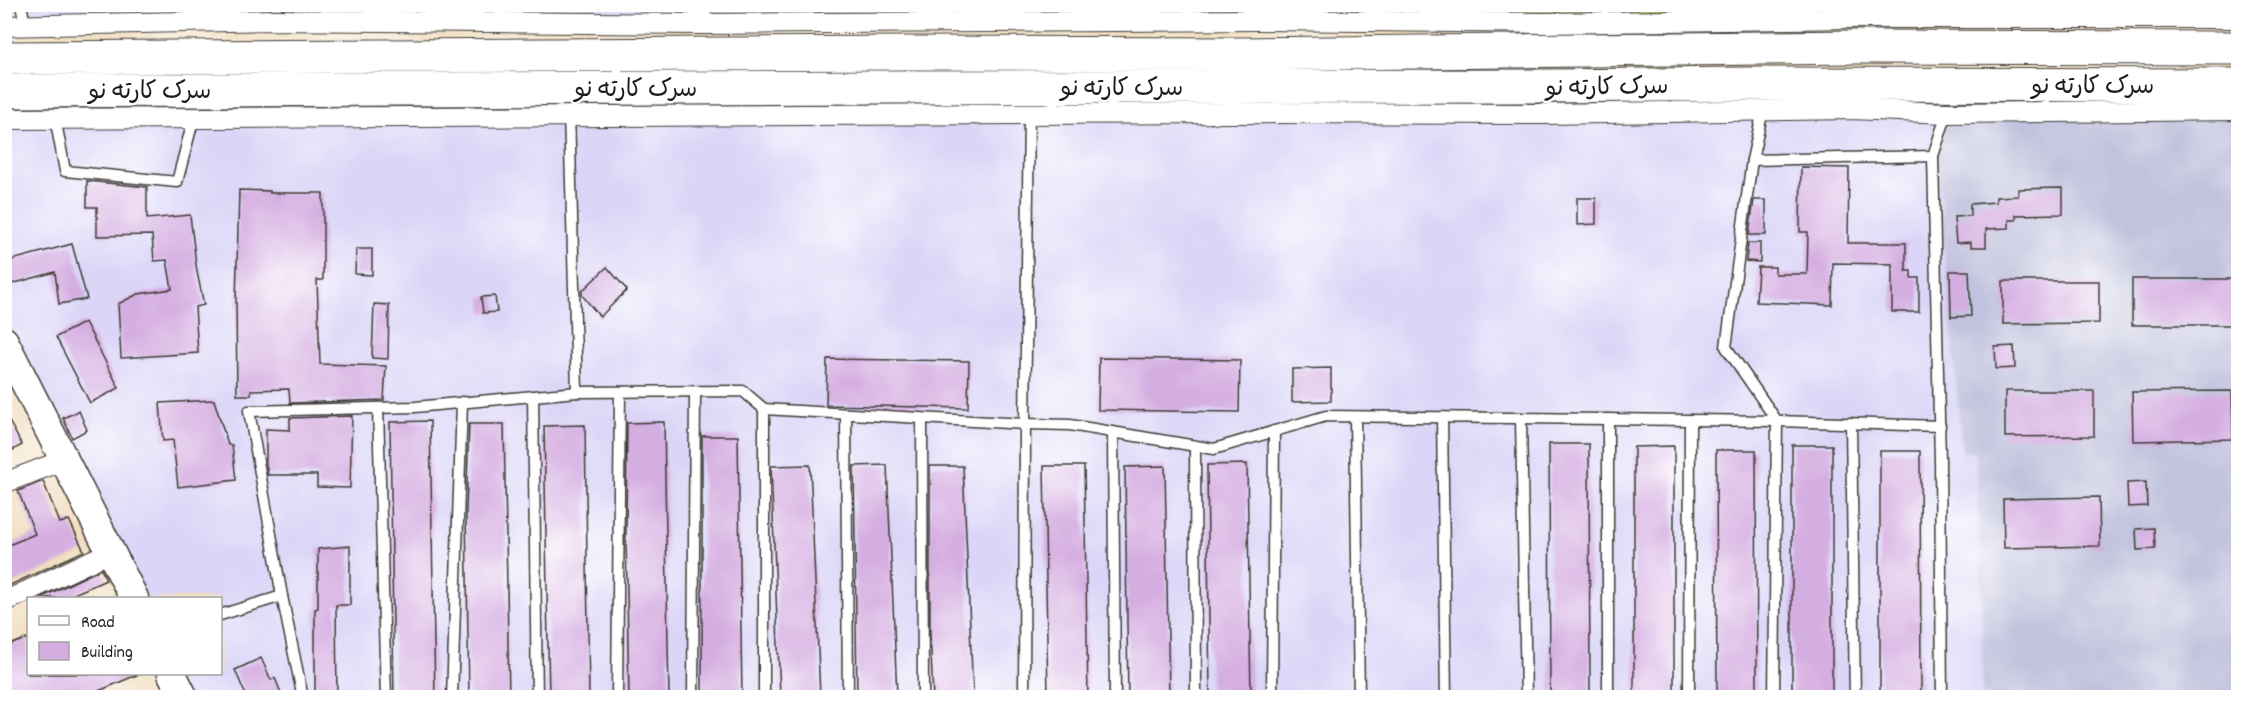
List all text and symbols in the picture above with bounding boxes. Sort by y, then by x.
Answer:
street label: سرک کارته نو [1543,71,1669,107]
street label: سرک کارته نو [2030,71,2154,105]
street label: سرک کارته نو [1059,73,1183,107]
street label: سرک کارته نو [573,74,697,108]
street label: سرک کارته نو [87,76,211,110]
legend [27,597,222,675]
text: Road [81,611,115,636]
text: Building [81,641,133,666]

